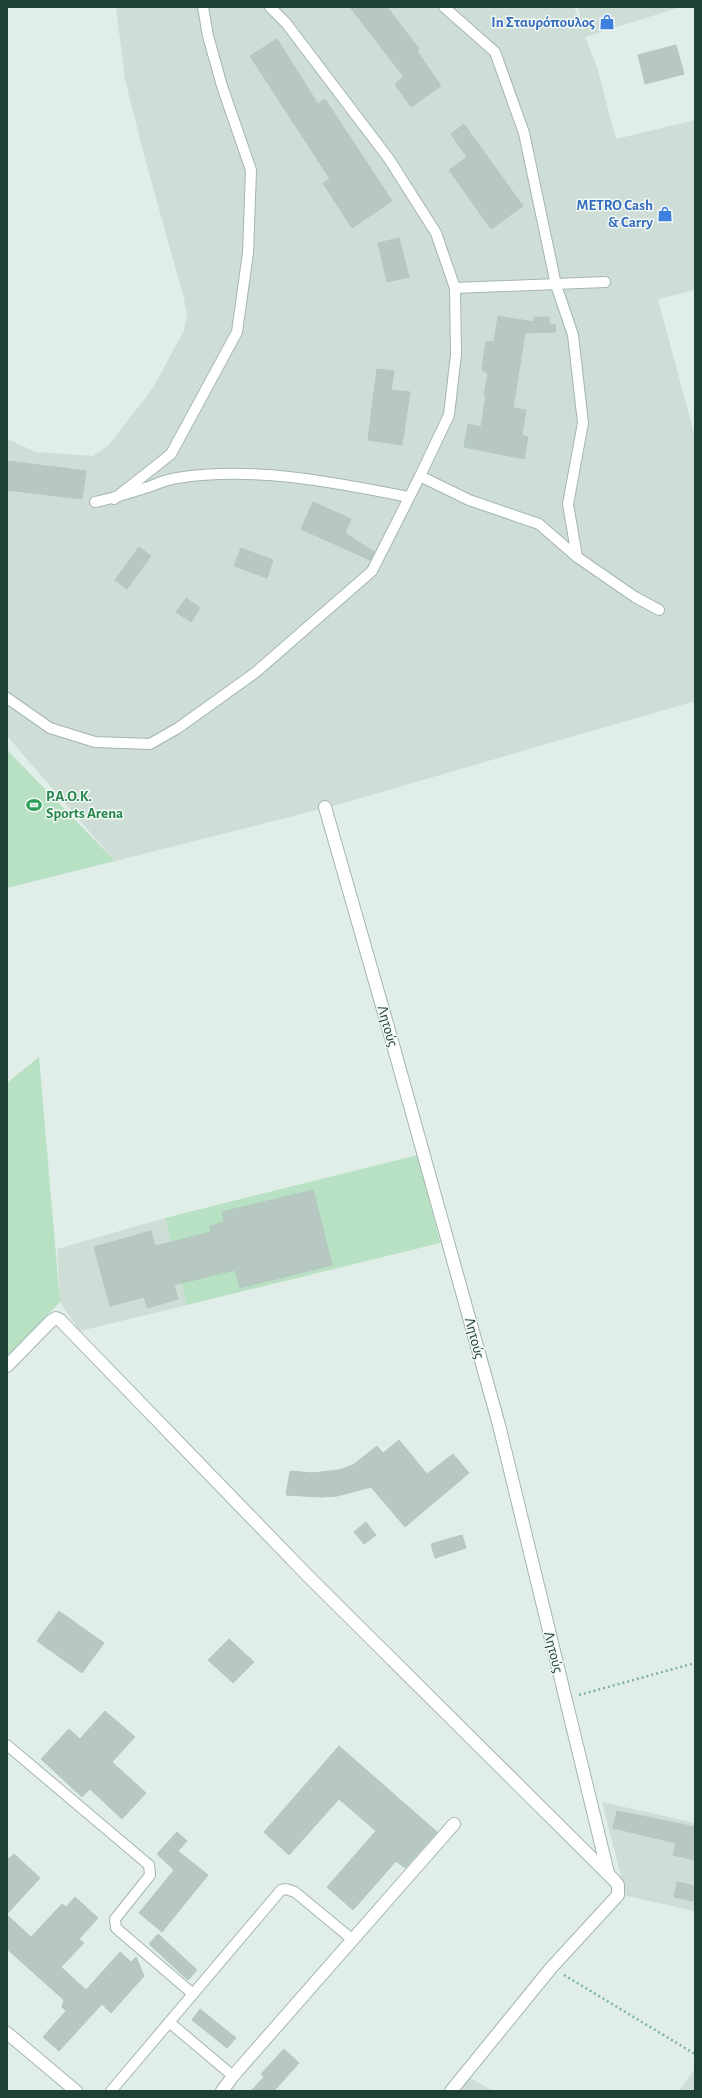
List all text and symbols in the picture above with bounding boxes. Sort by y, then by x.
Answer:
shop icon: In Σταυρόπουλος [598,13,616,31]
place label: In Σταυρόπουλος [491,15,595,30]
place label: METRO Cash & Carry [577,198,653,230]
shop icon: METRO Cash & Carry [656,205,674,223]
place label: P.A.O.K. Sports Arena [46,789,123,821]
sports icon: P.A.O.K. Sports Arena [25,796,43,814]
street label: Λητούς [374,1004,401,1049]
street label: Λητούς [462,1316,487,1361]
street label: Λητούς [541,1630,566,1675]

